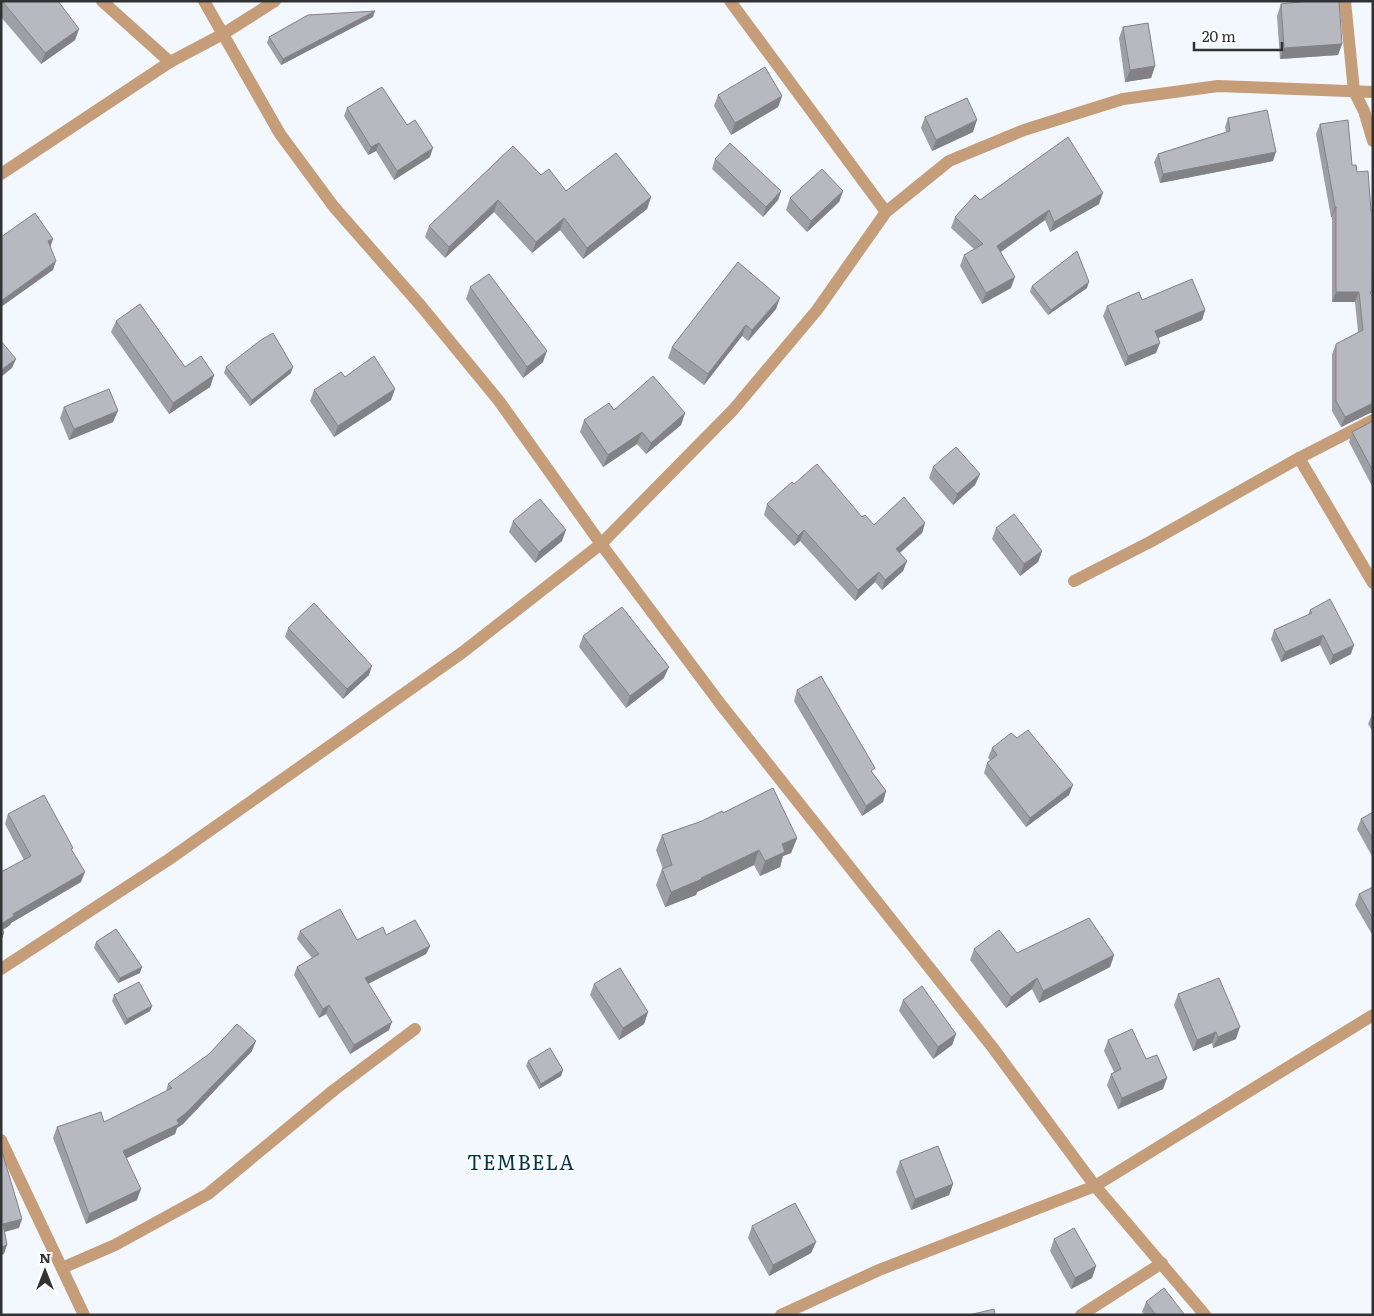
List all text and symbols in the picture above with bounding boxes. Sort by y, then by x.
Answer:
scale bar [1194,20,1282,52]
text: 20 m [1202,24,1236,47]
district label: TEMBELA [467,1146,575,1176]
north arrow [20,1246,70,1296]
text: N [39,1247,51,1267]

